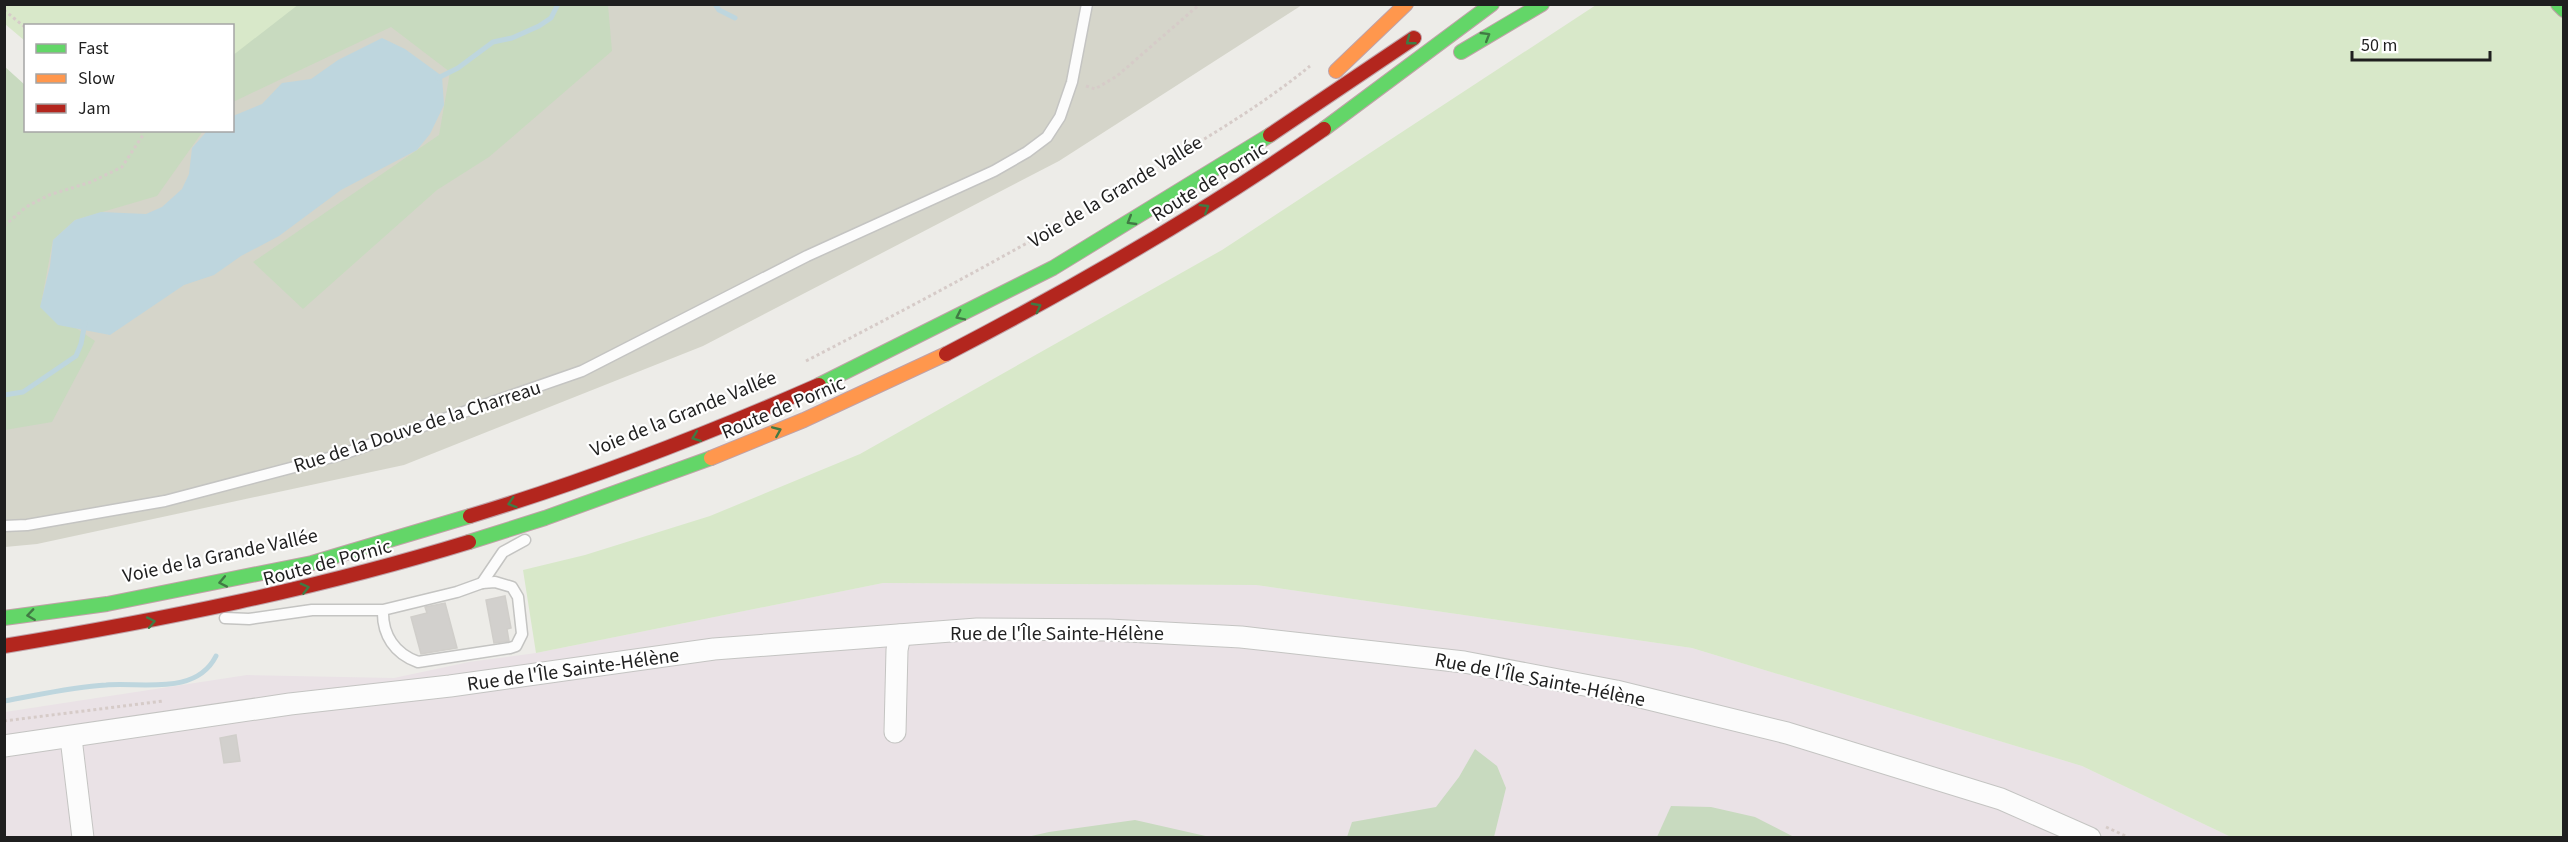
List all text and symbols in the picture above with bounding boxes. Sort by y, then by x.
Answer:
legend [24,24,234,132]
scale bar [2352,24,2490,62]
one-way arrow [1480,32,1490,43]
text: 50 m [2361,33,2397,58]
one-way arrow [1405,34,1416,45]
text: Fast [78,36,109,61]
text: Slow [78,66,115,91]
text: Jam [78,96,111,121]
street label: Voie de la Grande Vallée [1023,129,1208,255]
street label: Route de Pornic [1146,135,1273,229]
one-way arrow [1199,203,1209,215]
one-way arrow [1127,214,1137,226]
one-way arrow [1031,303,1041,314]
one-way arrow [956,308,967,320]
street label: Voie de la Grande Vallée [586,364,781,464]
street label: Route de Pornic [717,369,850,447]
street label: Rue de la Douve de la Charreau [290,374,545,480]
one-way arrow [771,427,782,439]
one-way arrow [691,430,702,443]
one-way arrow [507,495,518,508]
street label: Voie de la Grande Vallée [120,522,320,590]
street label: Route de Pornic [260,532,395,594]
one-way arrow [218,575,228,588]
one-way arrow [300,583,310,596]
one-way arrow [26,608,35,620]
one-way arrow [145,616,155,629]
street label: Rue de l'Île Sainte-Hélène [950,620,1164,648]
street label: Rue de l'Île Sainte-Hélène [465,641,681,699]
street label: Rue de l'Île Sainte-Hélène [1432,646,1648,714]

